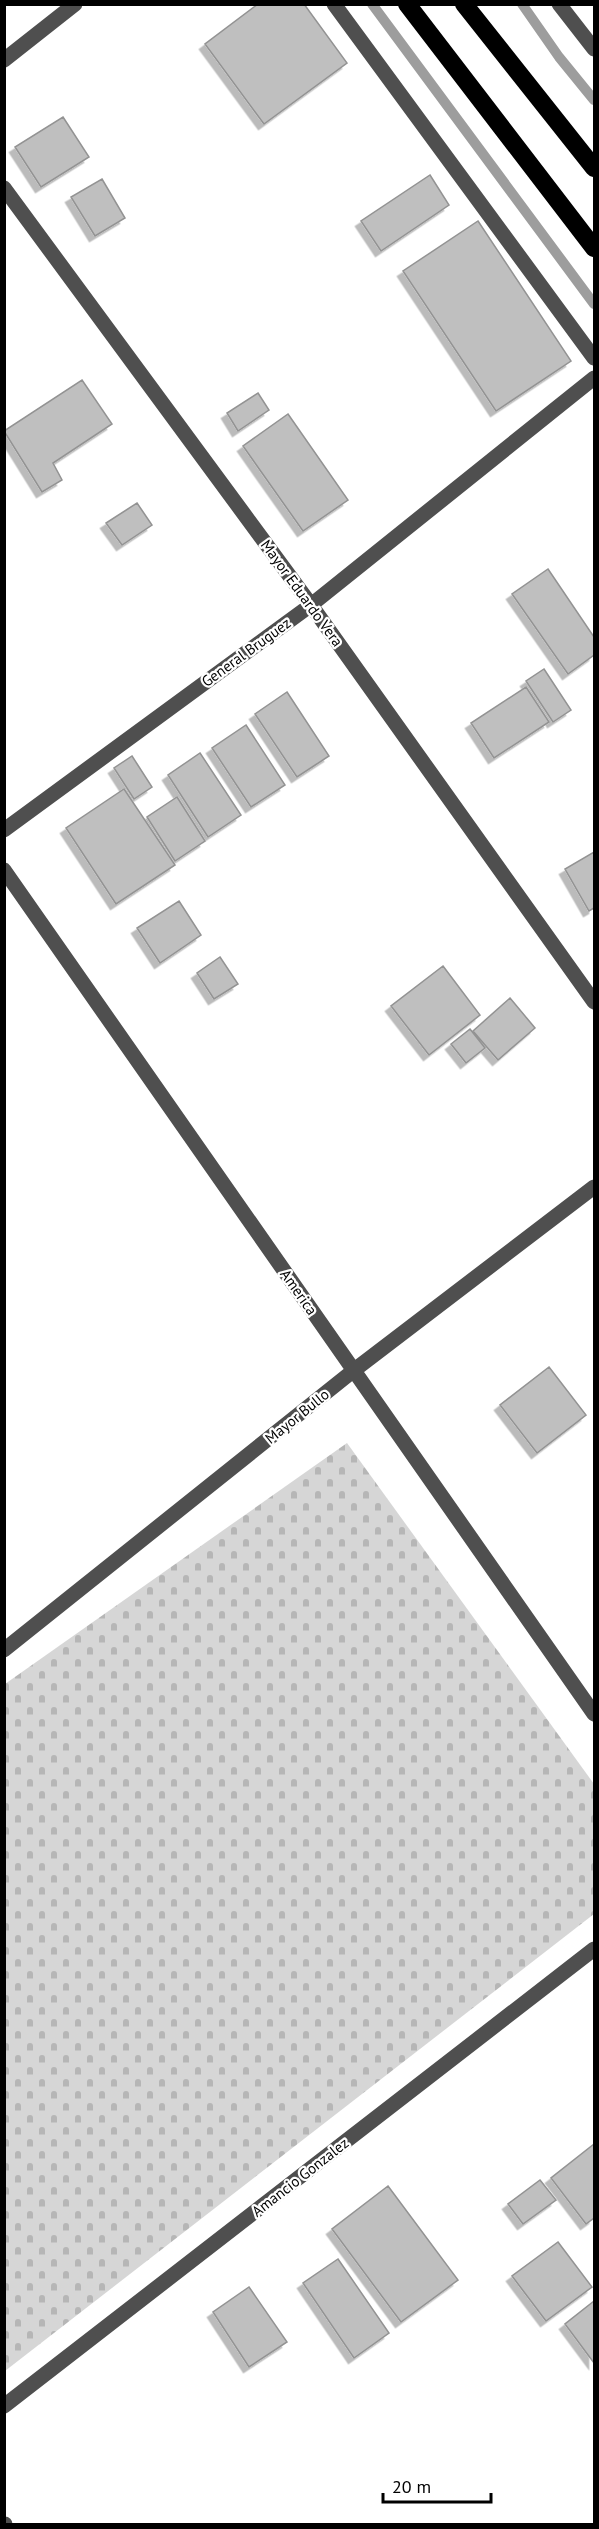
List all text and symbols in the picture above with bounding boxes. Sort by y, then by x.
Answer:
street label: Mayor Eduardo Vera [257,536,347,650]
street label: General Bruguez [198,613,294,691]
street label: America [276,1265,322,1319]
street label: Mayor Bullo [261,1384,333,1448]
street label: Amancio Gonzalez [248,2133,352,2221]
scale bar [383,2466,491,2504]
text: 20 m [392,2475,431,2498]

